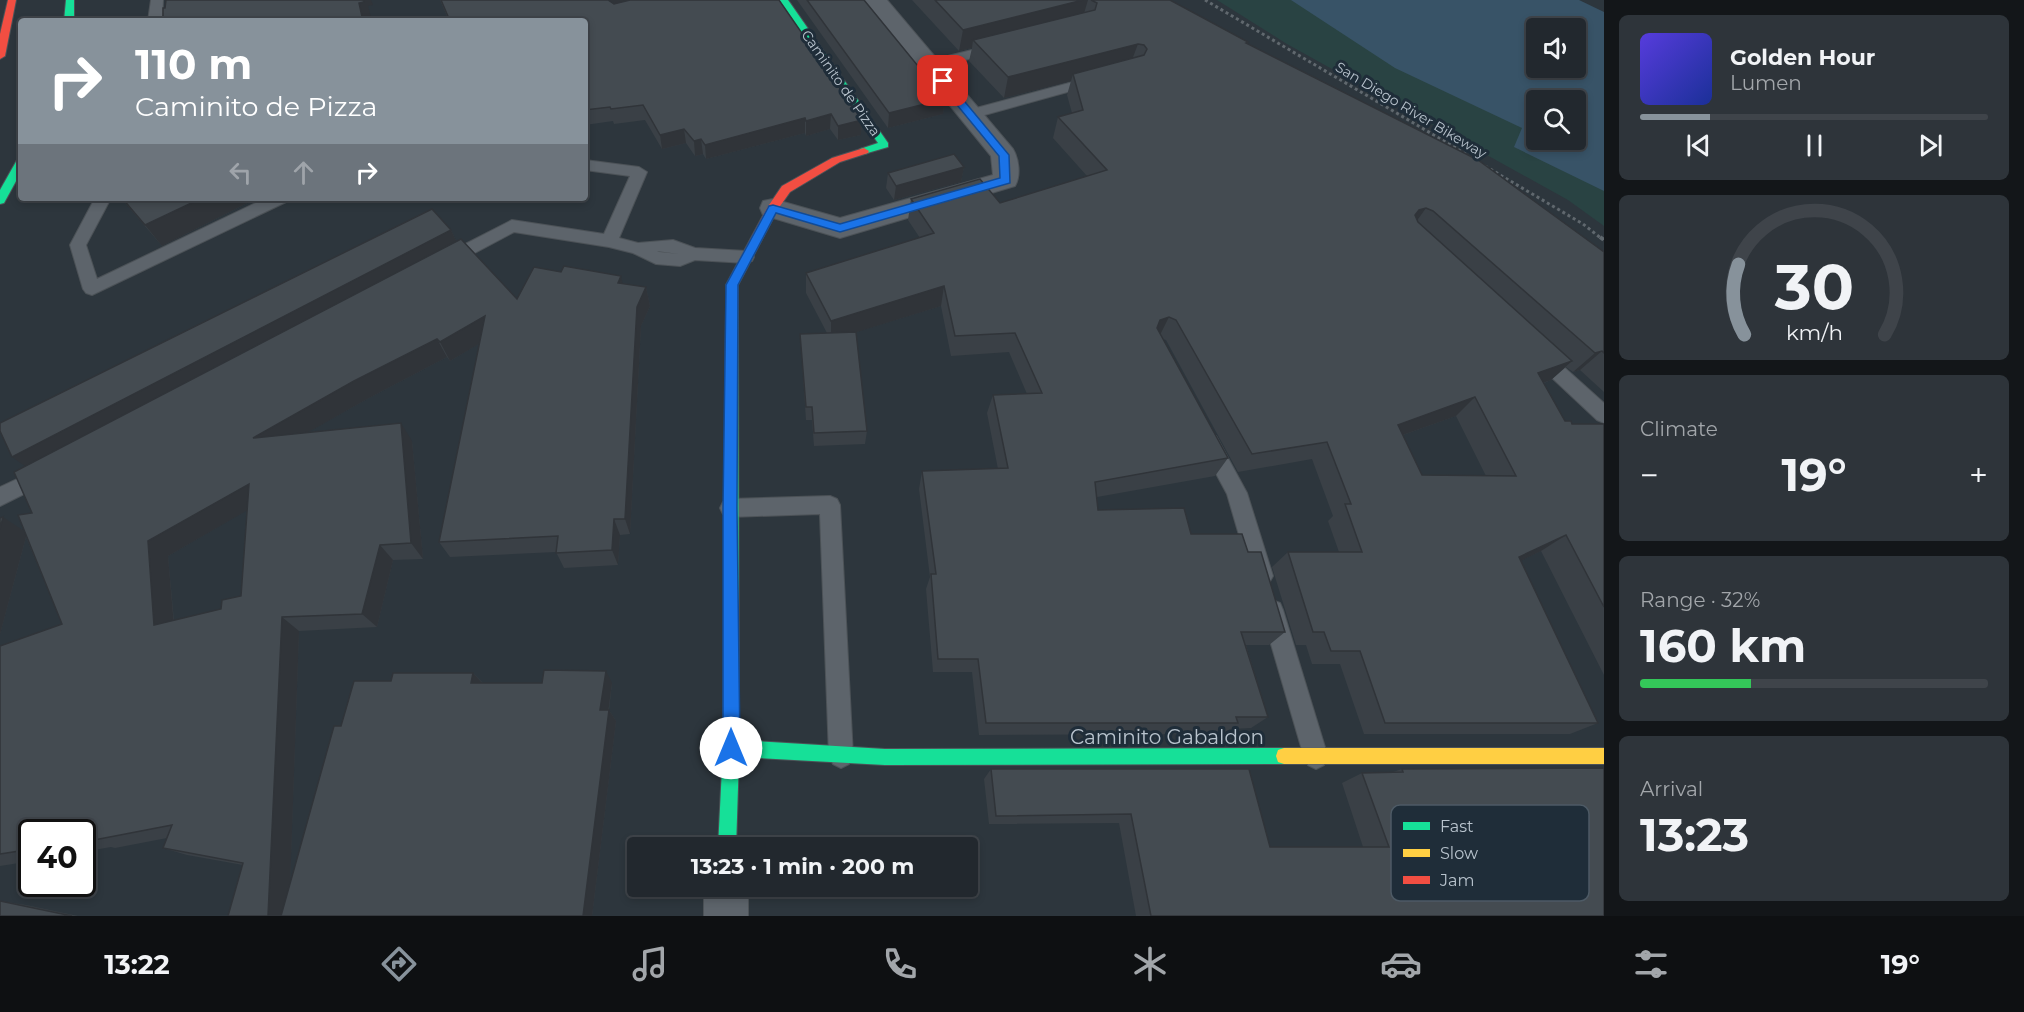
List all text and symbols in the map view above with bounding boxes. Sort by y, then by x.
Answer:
map controls [1526,18,1586,150]
button: sound [1526,18,1586,78]
street label: Caminito de Pizza [798,26,884,140]
text: 110 m [135,38,252,90]
icon: right [36,42,114,120]
text: Golden Hour [1730,44,1875,71]
pin [917,55,968,106]
street label: San Diego River Bikeway [1332,58,1490,163]
icon: arrive [926,64,959,97]
text: Lumen [1730,71,1802,95]
text: Caminito de Pizza [135,90,377,123]
button: search [1526,90,1586,150]
icon: previous [1682,129,1715,162]
icon: pause [1798,129,1831,162]
icon: next [1914,129,1947,162]
icon: left [224,156,257,189]
icon: ahead [287,156,320,189]
icon: right [350,156,383,189]
text: 30 [1773,249,1854,325]
text: km/h [1785,319,1843,345]
text: Climate [1640,417,1718,441]
text: 19° [1781,447,1847,502]
text: − [1640,455,1659,495]
text: + [1969,455,1988,495]
text: Range · 32% [1640,588,1760,612]
text: 160 km [1640,618,1806,673]
position arrow [699,716,763,780]
street label: Caminito Gabaldon [1070,725,1264,749]
text: Arrival [1640,777,1703,801]
legend [1391,805,1589,901]
text: 13:23 [1640,807,1749,862]
text: Fast [1440,817,1474,836]
speed limit sign: 40 [18,819,96,897]
text: Slow [1440,844,1478,863]
text: 13:23 · 1 min · 200 m [691,853,914,880]
text: Jam [1439,871,1474,890]
icon: directions [378,943,420,985]
icon: music [629,943,671,985]
icon: phone [879,943,921,985]
icon: climate [1129,943,1171,985]
icon: car [1380,943,1422,985]
icon: filters [1630,943,1672,985]
text: 13:22 [104,948,170,981]
text: 19° [1881,948,1920,981]

